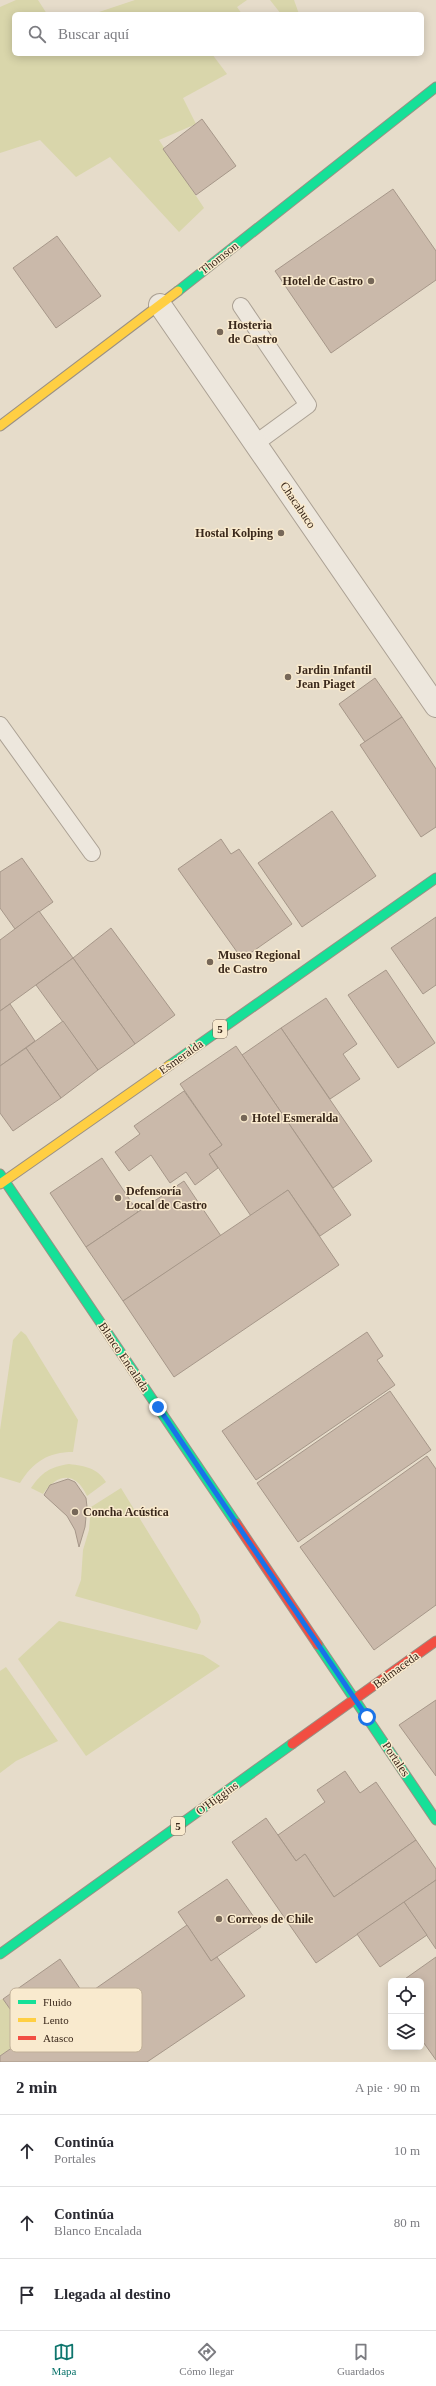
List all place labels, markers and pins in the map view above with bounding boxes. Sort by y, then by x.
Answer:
place label: Hotel de Castro [283,274,363,288]
marker: Hotel de Castro [366,276,376,286]
place label: Hosteria de Castro [228,318,277,346]
marker: Hosteria de Castro [215,327,225,337]
place label: Hostal Kolping [195,526,273,540]
marker: Hostal Kolping [276,528,286,538]
place label: Jardin Infantil Jean Piaget [296,663,372,691]
marker: Jardin Infantil Jean Piaget [283,672,293,682]
place label: Museo Regional de Castro [218,948,301,976]
marker: Museo Regional de Castro [205,957,215,967]
place label: Hotel Esmeralda [252,1111,338,1125]
marker: Hotel Esmeralda [239,1113,249,1123]
place label: Defensoría Local de Castro [126,1184,207,1212]
marker: Defensoría Local de Castro [113,1193,123,1203]
place label: Concha Acústica [83,1505,169,1519]
marker: Concha Acústica [70,1507,80,1517]
place label: Correos de Chile [227,1912,314,1926]
marker: Correos de Chile [214,1914,224,1924]

